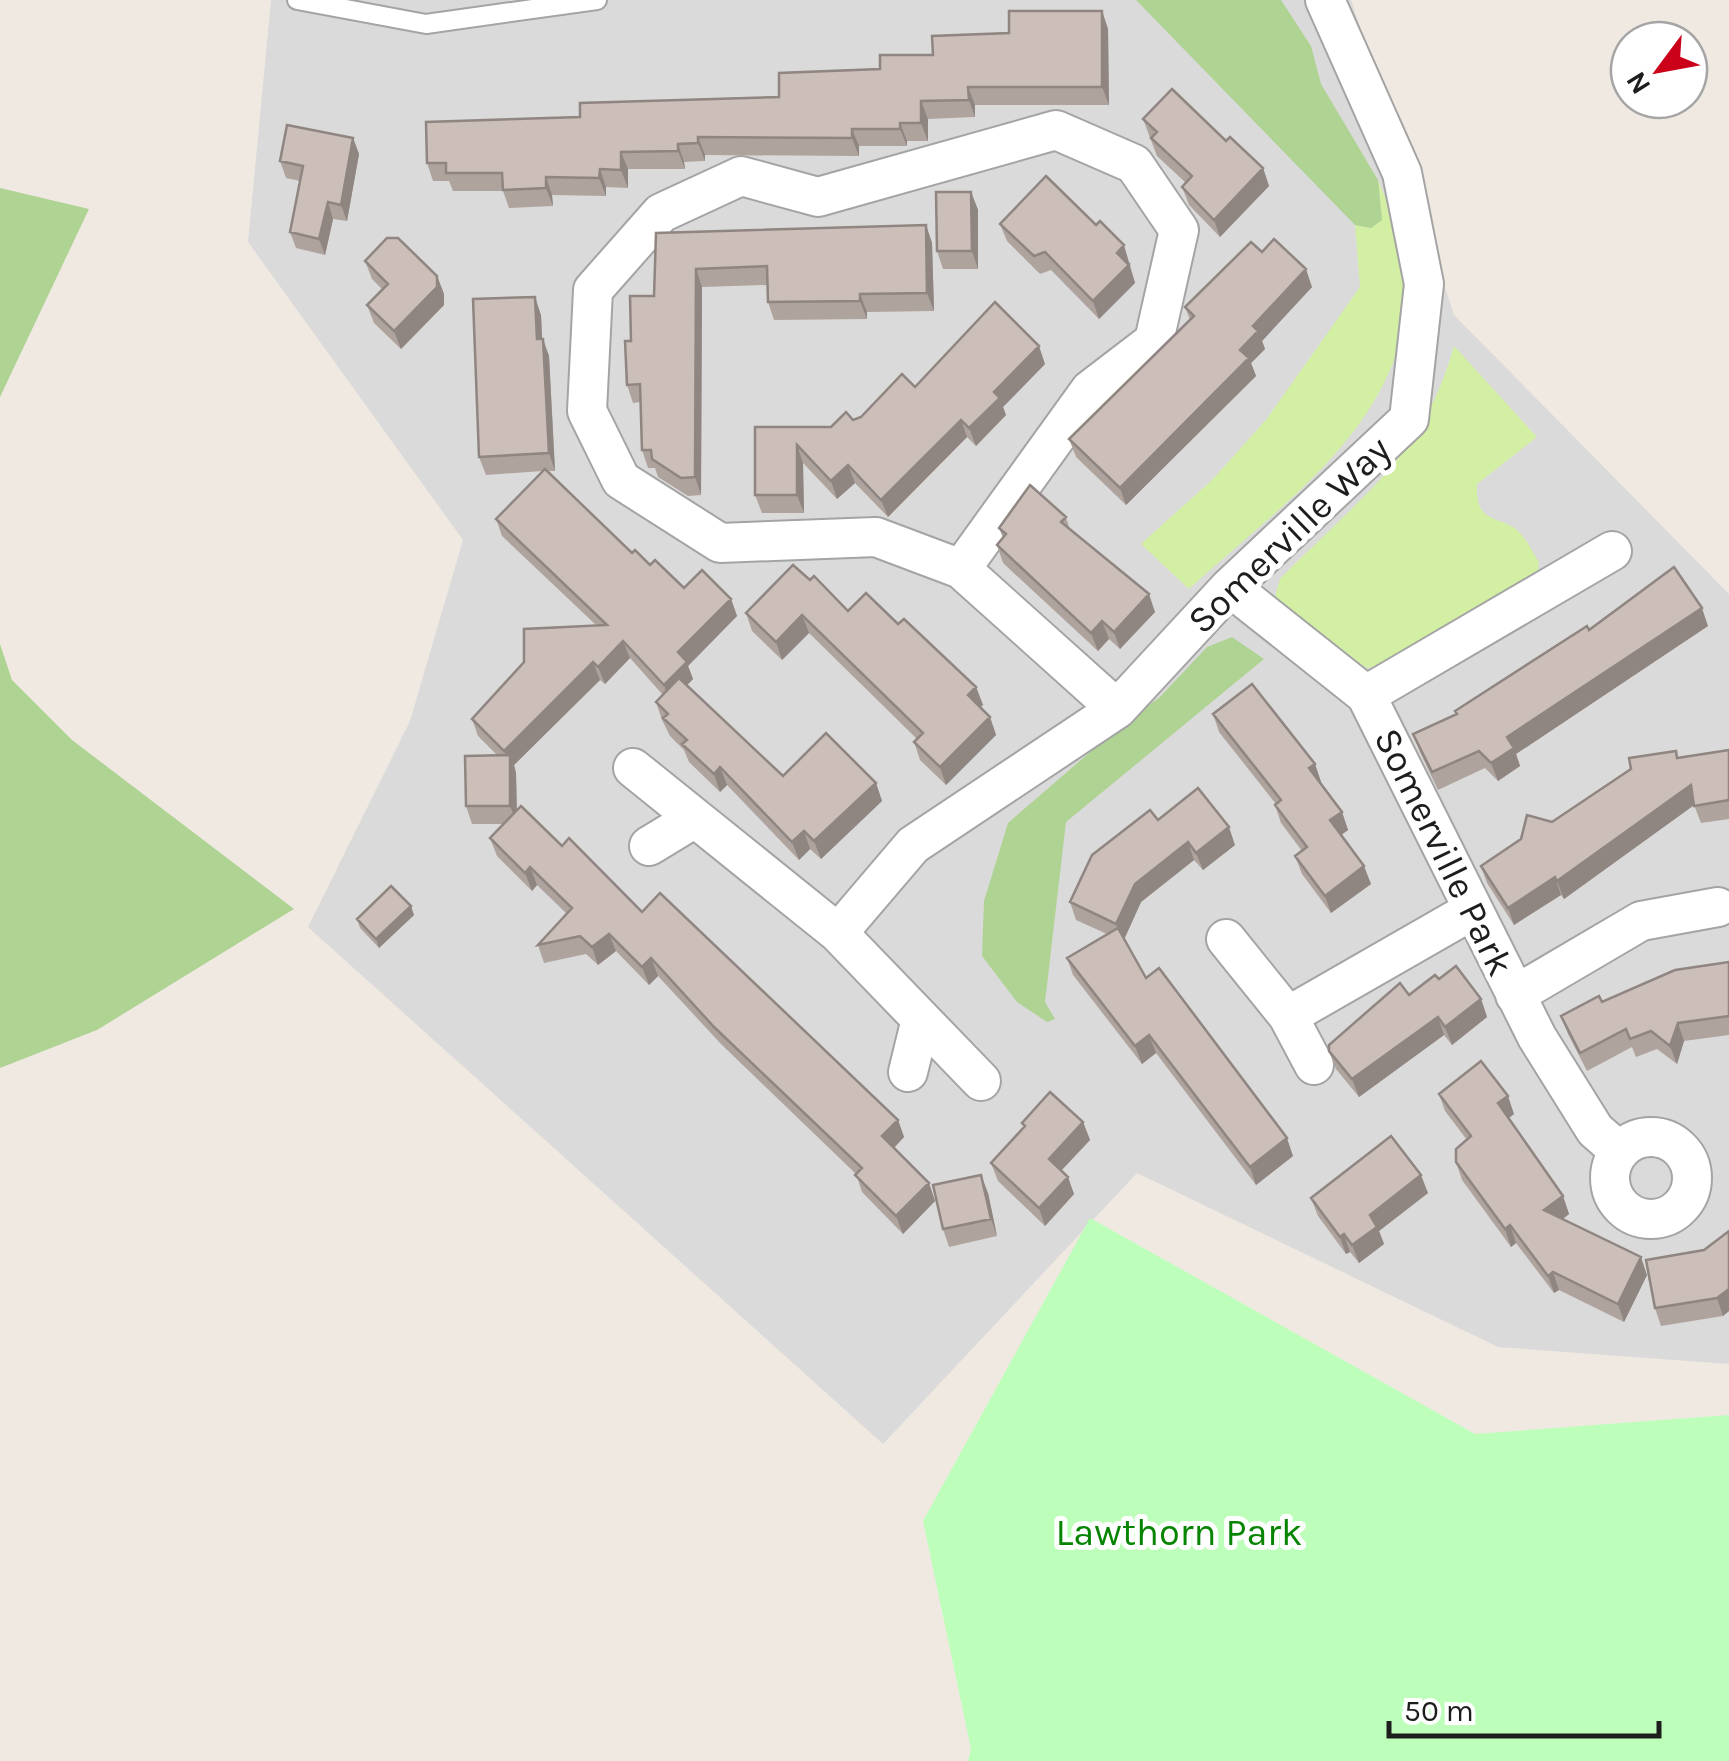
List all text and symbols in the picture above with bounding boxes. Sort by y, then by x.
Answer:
north arrow [1609,20,1709,120]
text: N [1619,66,1658,100]
street label: Somerville Way [1178,427,1400,643]
street label: Somerville Park [1365,721,1523,983]
park label: Lawthorn Park [1055,1510,1303,1555]
scale bar [1389,1676,1659,1738]
text: 50 m [1404,1693,1474,1729]

